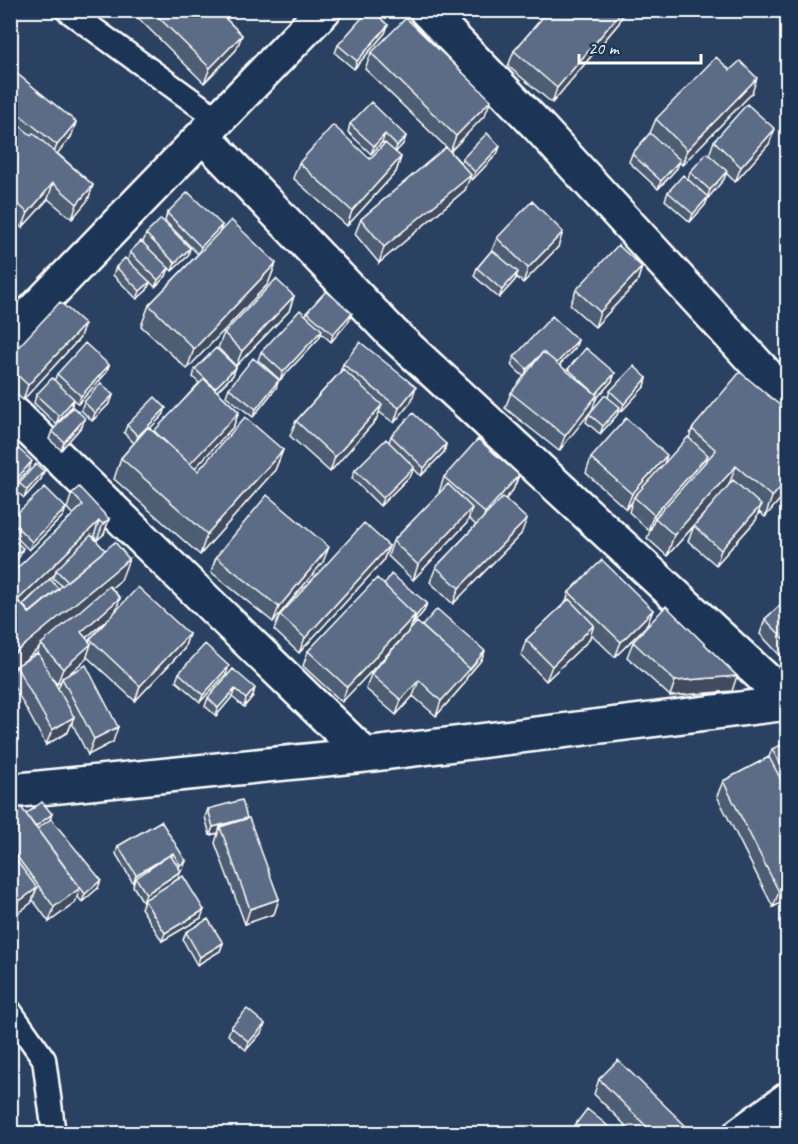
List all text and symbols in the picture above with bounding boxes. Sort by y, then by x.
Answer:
scale bar [579,27,700,65]
text: 20 m [588,37,621,59]

